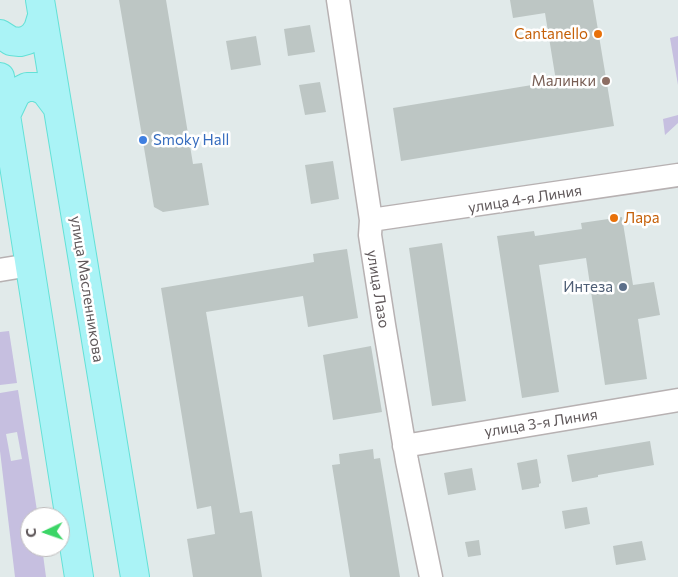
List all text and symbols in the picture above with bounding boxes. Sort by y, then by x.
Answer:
place label: Cantanello [514,25,588,43]
marker: Cantanello [592,28,604,40]
place label: Малинки [532,72,596,90]
marker: Малинки [600,75,612,87]
place label: Smoky Hall [153,131,229,149]
marker: Smoky Hall [137,134,149,146]
street label: улица 4-я Линия [467,181,583,217]
place label: Лара [624,209,660,227]
marker: Лара [608,212,620,224]
street label: улица Масленникова [67,215,107,363]
street label: улица Лазо [363,248,393,330]
place label: Интеза [563,278,613,296]
marker: Интеза [617,281,629,293]
street label: улица 3-я Линия [483,405,599,441]
north arrow [20,507,70,557]
text: С [22,528,39,538]

